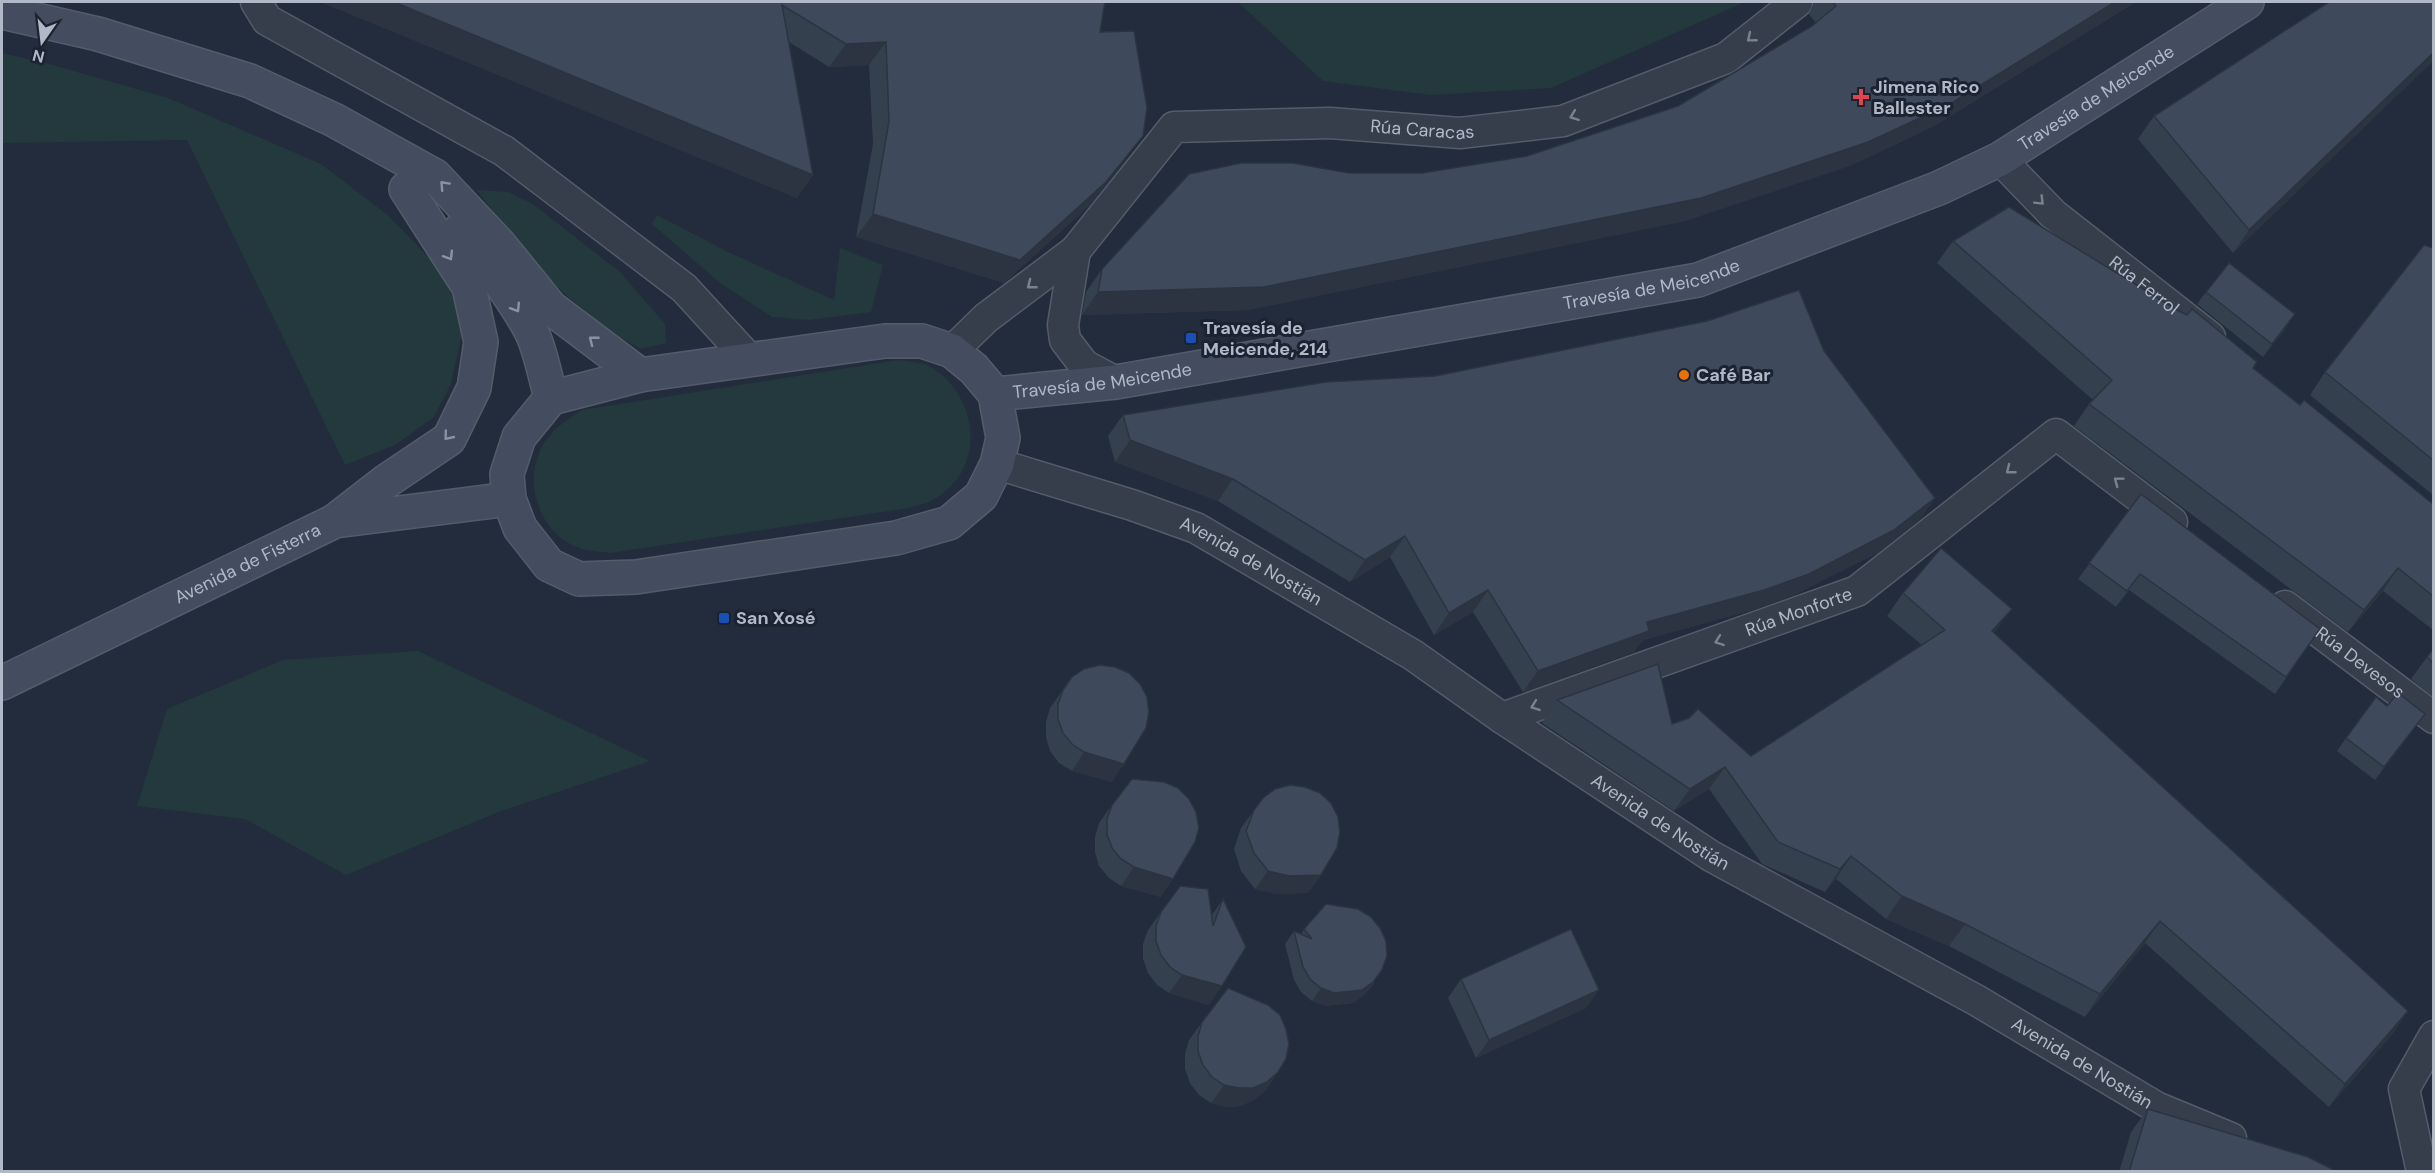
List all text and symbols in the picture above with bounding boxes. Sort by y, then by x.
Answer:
north arrow [12,12,72,72]
one-way arrow [1747,31,1758,42]
street label: Travesía de Meicende [2014,39,2179,156]
text: N [30,44,47,68]
place label: Jimena Rico Ballester [1873,75,1980,120]
marker: Jimena Rico Ballester [1854,90,1868,104]
one-way arrow [1569,109,1580,122]
street label: Rúa Caracas [1369,114,1475,145]
one-way arrow [440,181,451,192]
one-way arrow [2033,194,2044,205]
one-way arrow [441,250,453,260]
street label: Rúa Ferrol [2104,250,2184,320]
street label: Travesía de Meicende [1561,253,1743,315]
one-way arrow [1027,278,1038,289]
one-way arrow [508,302,520,312]
place label: Travesía de Meicende, 214 [1203,316,1328,361]
marker: Travesía de Meicende, 214 [1184,331,1198,345]
one-way arrow [588,337,599,348]
street label: Travesía de Meicende [1011,357,1194,404]
place label: Café Bar [1696,363,1771,387]
marker: Café Bar [1677,368,1691,382]
one-way arrow [445,429,456,440]
one-way arrow [2006,463,2017,474]
one-way arrow [2114,477,2125,488]
street label: Avenida de Nostián [1177,511,1326,611]
street label: Avenida de Fisterra [170,518,325,609]
street label: Rúa Monforte [1742,582,1855,642]
place label: San Xosé [736,606,816,630]
marker: San Xosé [717,611,731,625]
street label: Rúa Devesos [2311,621,2410,704]
one-way arrow [1714,633,1725,646]
one-way arrow [1530,699,1541,712]
street label: Avenida de Nostián [1586,768,1734,876]
street label: Avenida de Nostián [2007,1012,2157,1114]

